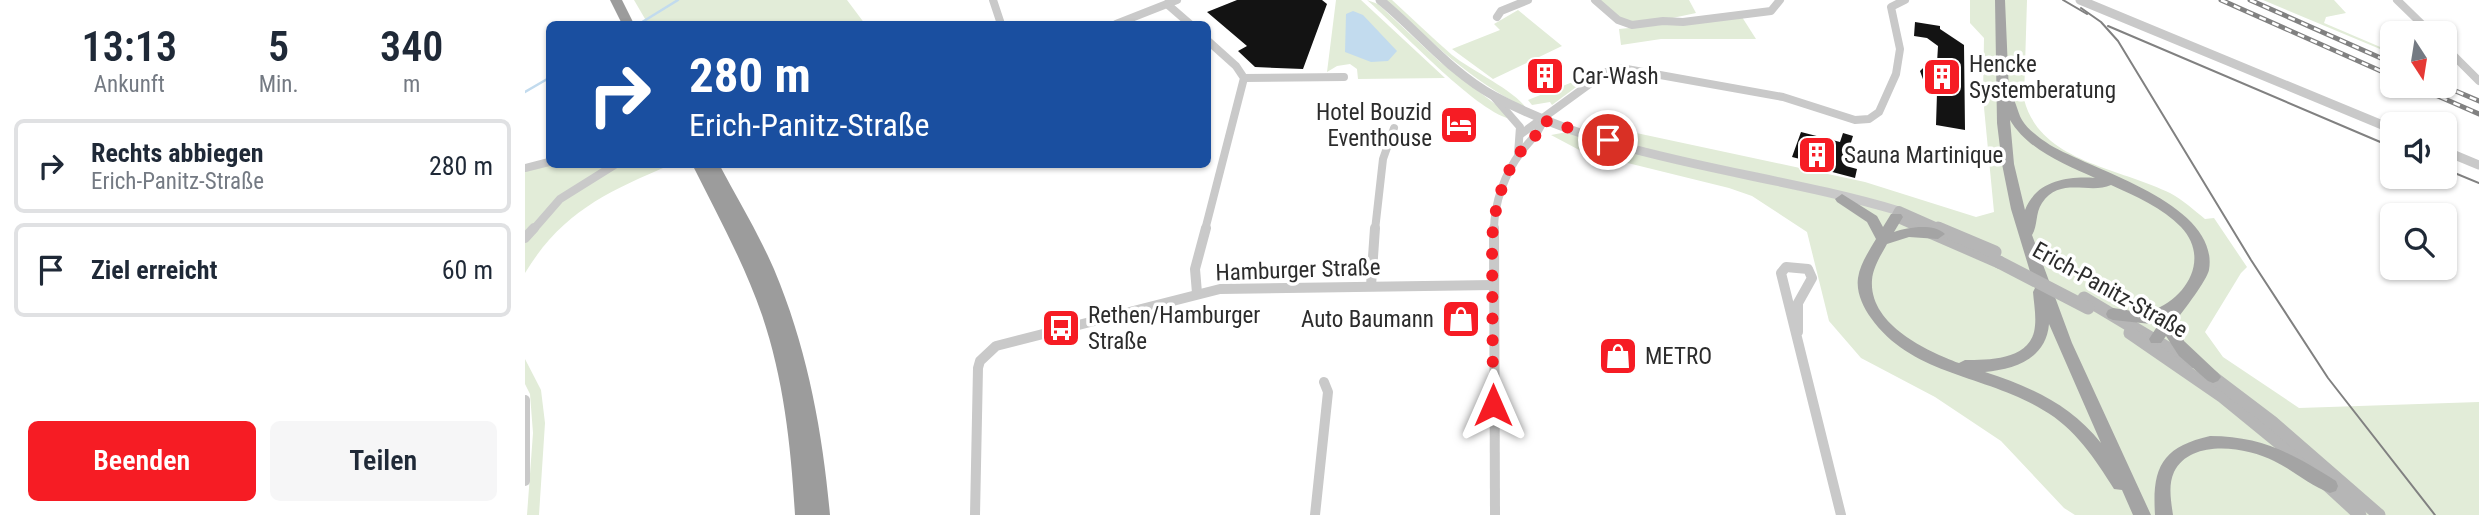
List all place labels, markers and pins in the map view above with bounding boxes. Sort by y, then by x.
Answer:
place label: Hencke Systemberatung [1969,51,2116,104]
building icon: Car-Wash [1524,55,1566,97]
building icon: Hencke Systemberatung [1921,56,1963,98]
place label: Car-Wash [1572,63,1659,90]
place label: Hotel Bouzid Eventhouse [1316,99,1432,152]
hotel icon: Hotel Bouzid Eventhouse [1438,104,1480,146]
pin [1578,110,1638,170]
building icon: Sauna Martinique [1796,134,1838,176]
place label: Sauna Martinique [1844,142,2003,169]
shop icon: Auto Baumann [1440,298,1482,340]
place label: Rethen/Hamburger Straße [1088,302,1260,355]
place label: Auto Baumann [1301,306,1434,333]
bus stop icon: Rethen/Hamburger Straße [1040,307,1082,349]
shop icon: METRO [1597,335,1639,377]
place label: METRO [1645,343,1712,370]

